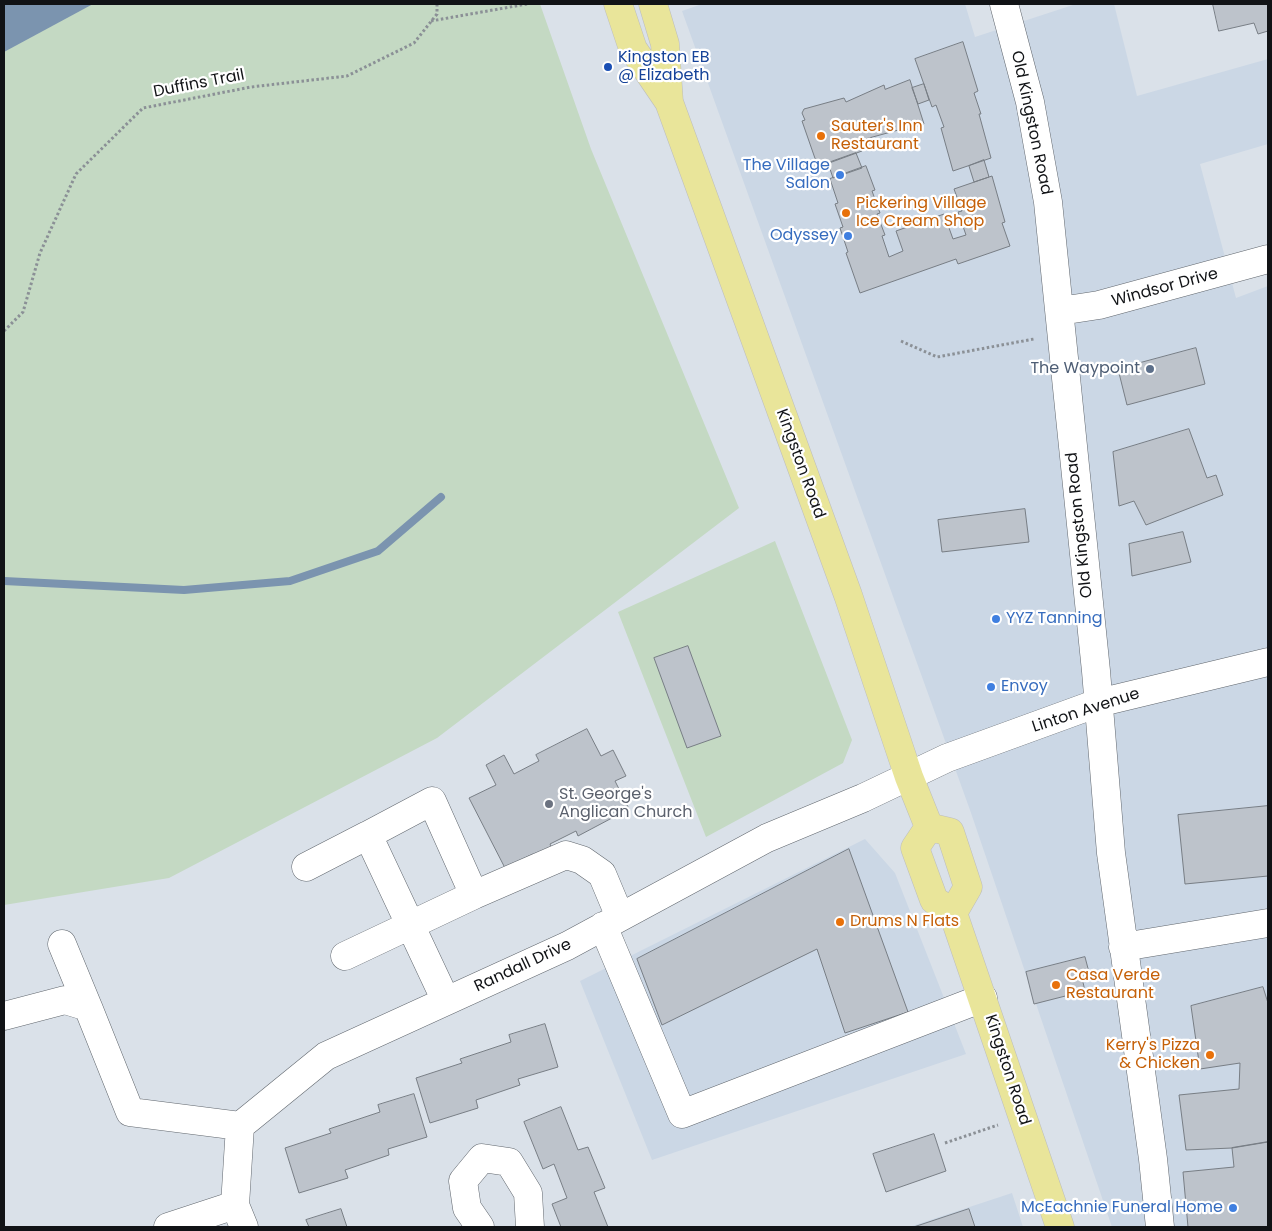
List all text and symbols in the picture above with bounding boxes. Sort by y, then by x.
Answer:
place label: Kingston EB @ Elizabeth [618,48,710,86]
street label: Old Kingston Road [1006,49,1056,197]
marker: Kingston EB @ Elizabeth [602,61,614,73]
street label: Duffins Trail [152,66,246,102]
place label: Sauter's Inn Restaurant [831,117,923,155]
marker: Sauter's Inn Restaurant [815,130,827,142]
place label: The Village Salon [743,156,830,194]
marker: The Village Salon [834,169,846,181]
place label: Pickering Village Ice Cream Shop [856,194,986,232]
marker: Pickering Village Ice Cream Shop [840,207,852,219]
place label: Odyssey [770,226,838,246]
marker: Odyssey [842,230,854,242]
street label: Windsor Drive [1110,265,1220,311]
place label: The Waypoint [1030,359,1140,379]
marker: The Waypoint [1144,363,1156,375]
street label: Kingston Road [771,407,829,521]
street label: Old Kingston Road [1063,451,1097,599]
place label: YYZ Tanning [1006,609,1103,629]
marker: YYZ Tanning [990,613,1002,625]
place label: Envoy [1001,677,1048,697]
marker: Envoy [985,681,997,693]
street label: Linton Avenue [1030,685,1142,737]
place label: St. George's Anglican Church [559,785,693,823]
marker: St. George's Anglican Church [543,798,555,810]
place label: Drums N Flats [850,912,959,932]
marker: Drums N Flats [834,916,846,928]
street label: Randall Drive [472,935,574,997]
place label: Casa Verde Restaurant [1066,966,1160,1004]
marker: Casa Verde Restaurant [1050,979,1062,991]
street label: Kingston Road [980,1012,1034,1128]
place label: Kerry's Pizza & Chicken [1106,1036,1200,1074]
marker: Kerry's Pizza & Chicken [1204,1049,1216,1061]
place label: McEachnie Funeral Home [1021,1198,1223,1218]
marker: McEachnie Funeral Home [1227,1202,1239,1214]

